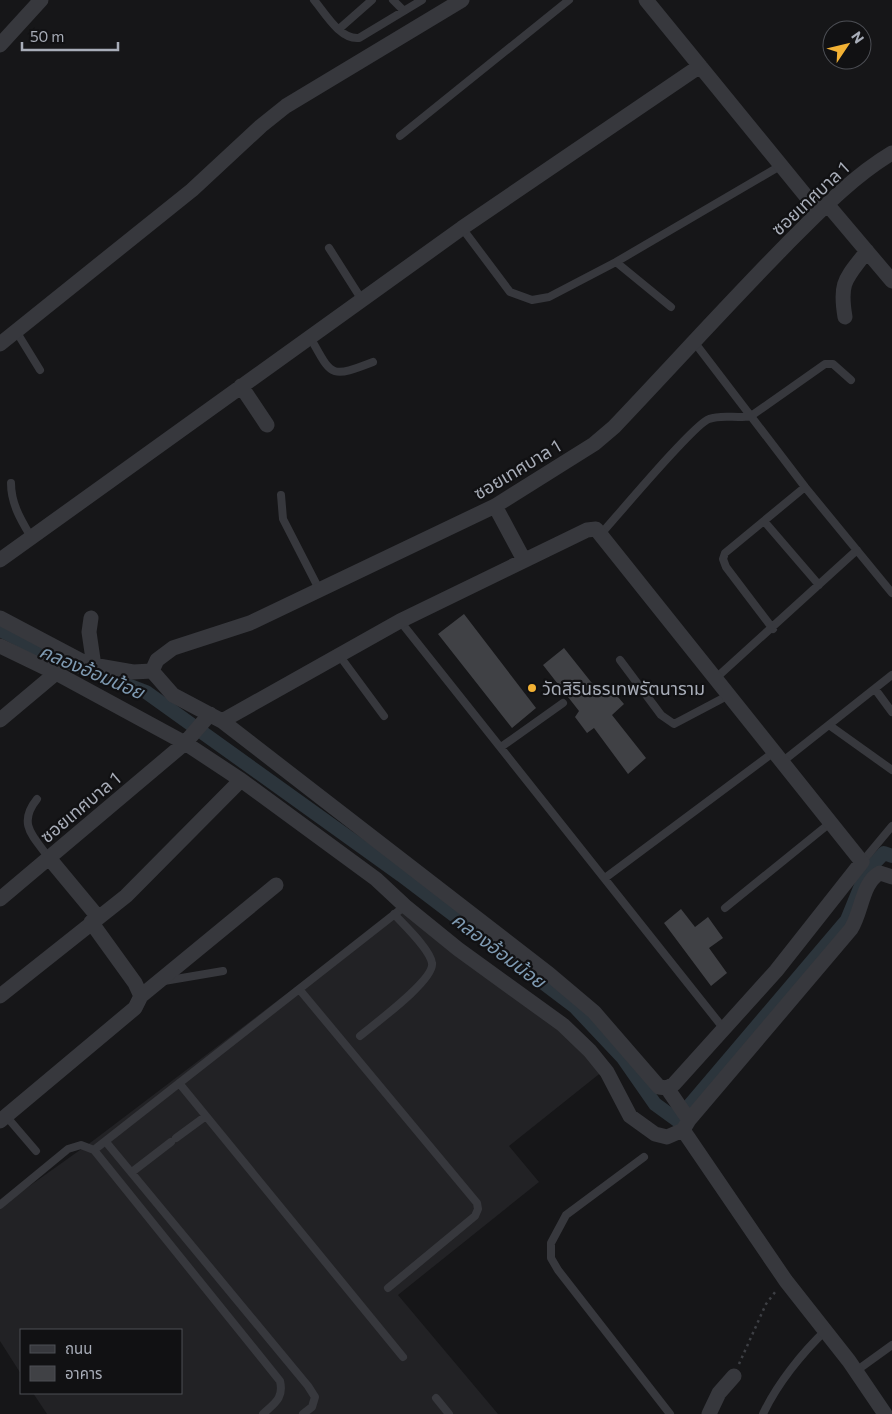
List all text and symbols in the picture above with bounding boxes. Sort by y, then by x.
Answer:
scale bar [22,20,119,52]
north arrow [822,20,872,70]
text: 50 m [30,27,64,45]
text: N [848,28,868,46]
street label: ซอยเทศบาล 1 [767,156,853,240]
street label: ซอยเทศบาล 1 [469,434,565,504]
water label: คลองอ้อมน้อย [36,639,149,704]
place label: วัดสิรินธรเทพรัตนาราม [542,677,705,699]
marker: วัดสิรินธรเทพรัตนาราม [526,682,538,694]
street label: ซอยเทศบาล 1 [35,767,125,847]
water label: คลองอ้อมน้อย [448,907,552,994]
legend [20,1329,182,1394]
text: ถนน [65,1339,92,1357]
text: อาคาร [65,1364,102,1382]

